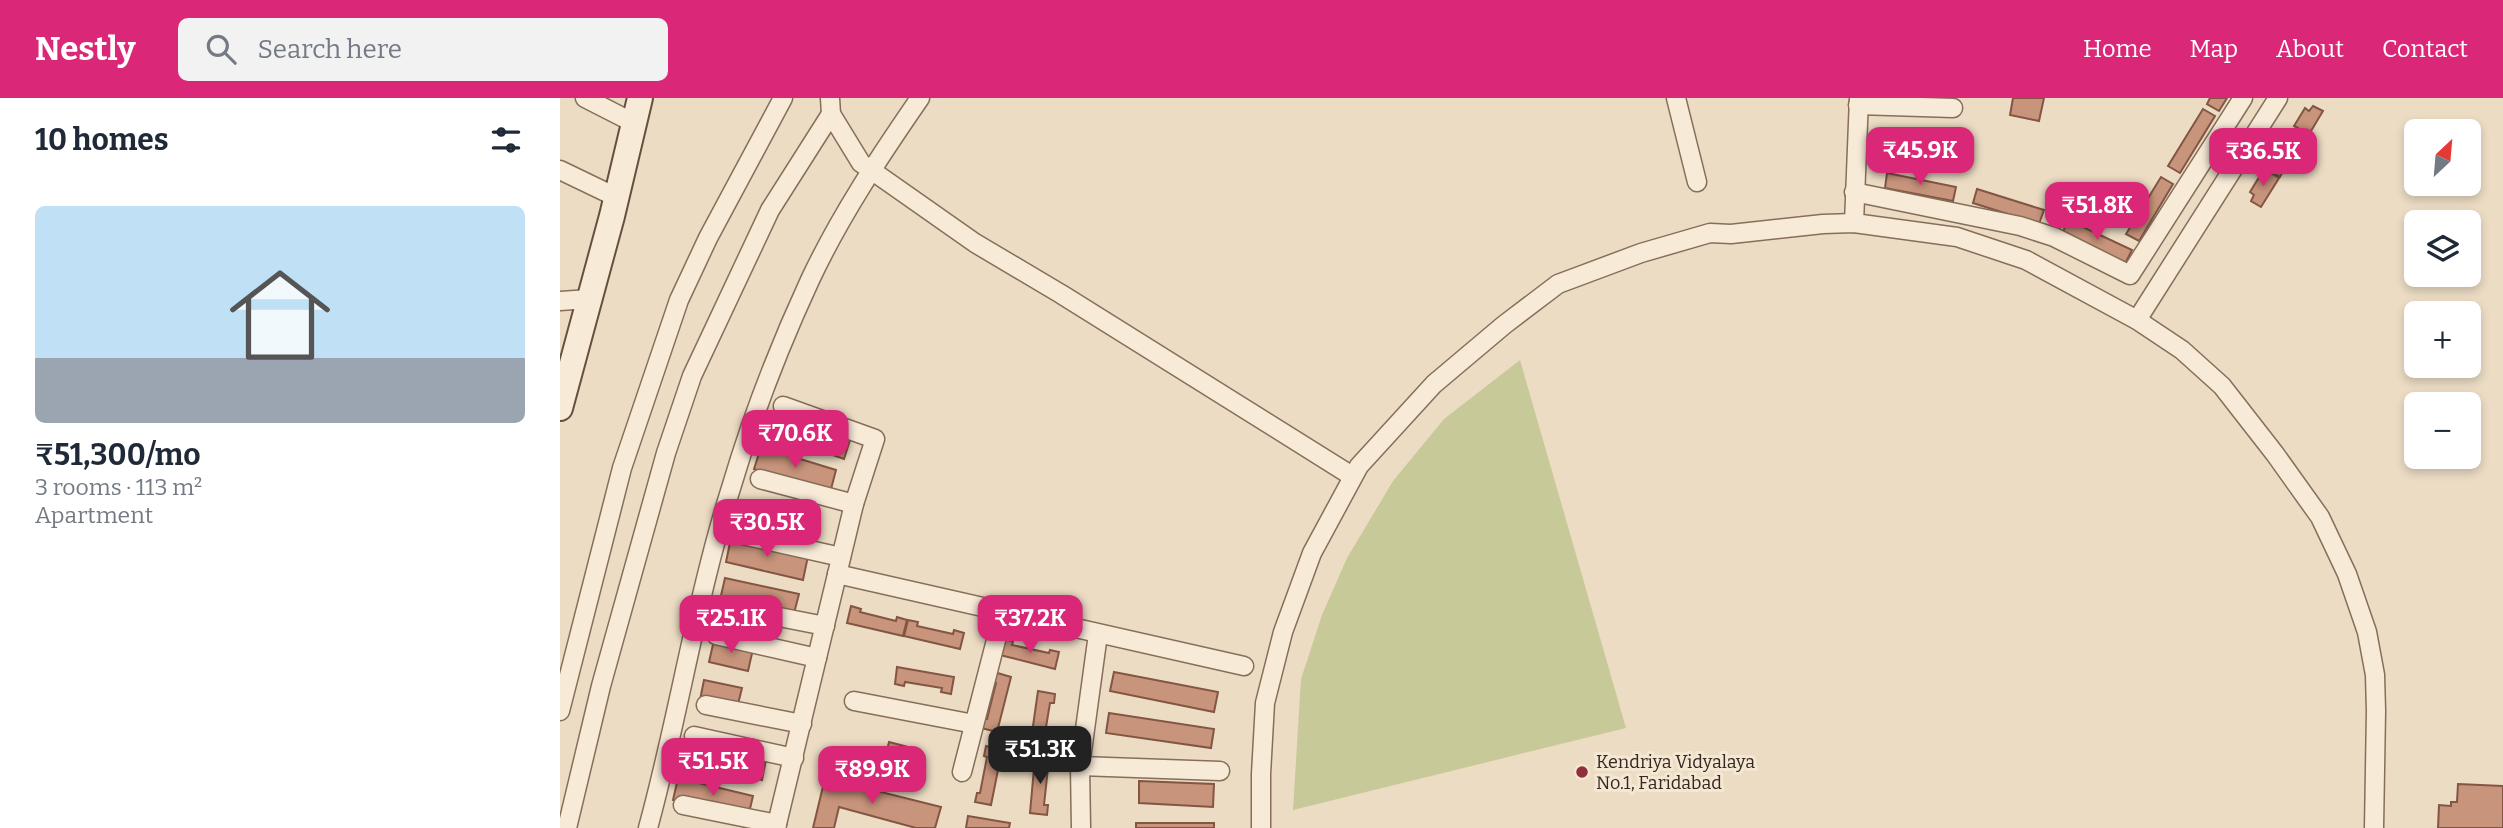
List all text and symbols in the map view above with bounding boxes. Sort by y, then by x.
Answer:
search box [178,18,668,81]
text: Nestly [35,29,136,69]
icon: search [202,30,240,68]
text: Search here [258,34,402,65]
text: Home [2083,35,2152,63]
text: Map [2190,35,2238,63]
text: About [2276,35,2344,63]
text: Contact [2382,35,2468,63]
north arrow [2404,119,2482,196]
map controls [2404,119,2481,469]
icon: filters [487,121,525,159]
text: 10 homes [35,122,169,158]
pin: ₹45.9K [1863,127,1977,187]
pin: ₹36.5K [2206,129,2320,188]
text: ₹45.9K [1882,136,1958,164]
text: ₹36.5K [2225,137,2301,165]
pin: ₹51.8K [2040,183,2154,242]
text: ₹51.8K [2061,191,2133,219]
button: layers [2404,210,2481,287]
icon: home [217,252,343,378]
button: + [2404,301,2481,378]
button: − [2404,392,2481,469]
pin: ₹70.6K [738,410,852,470]
text: ₹70.6K [758,419,832,447]
text: ₹51,300/mo [35,437,201,473]
text: 3 rooms · 113 m² [35,473,202,501]
pin: ₹30.5K [710,500,824,559]
text: Apartment [35,501,153,529]
text: ₹30.5K [729,508,805,536]
pin: ₹25.1K [674,596,788,655]
pin: ₹37.2K [973,596,1087,655]
text: ₹25.1K [696,604,766,632]
text: ₹37.2K [994,604,1066,632]
pin: ₹51.3K [983,726,1097,786]
text: ₹51.3K [1004,735,1076,763]
pin: ₹51.5K [656,738,770,798]
pin: ₹89.9K [815,746,929,806]
text: ₹51.5K [677,747,749,775]
place label: Kendriya Vidyalaya No.1, Faridabad [1596,751,1755,794]
text: ₹89.9K [834,755,910,783]
marker: Kendriya Vidyalaya No.1, Faridabad [1574,764,1590,780]

